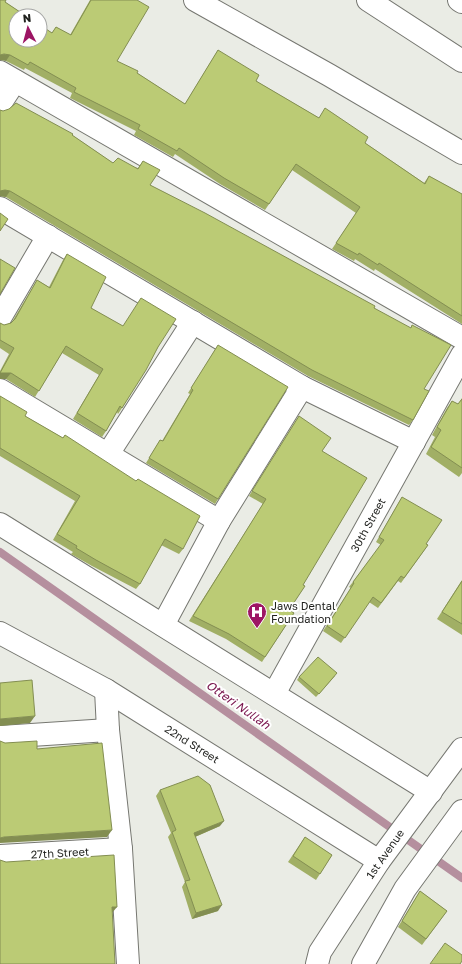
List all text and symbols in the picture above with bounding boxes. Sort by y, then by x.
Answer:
north arrow [8,8,48,48]
text: N [22,11,32,24]
street label: 30th Street [347,495,388,554]
place label: Jaws Dental Foundation [271,599,336,625]
hospital icon: Jaws Dental Foundation [246,601,268,629]
water label: Otteri Nullah [203,677,274,732]
street label: 22nd Street [163,722,222,765]
street label: 1st Avenue [363,827,406,881]
street label: 27th Street [30,844,90,861]

